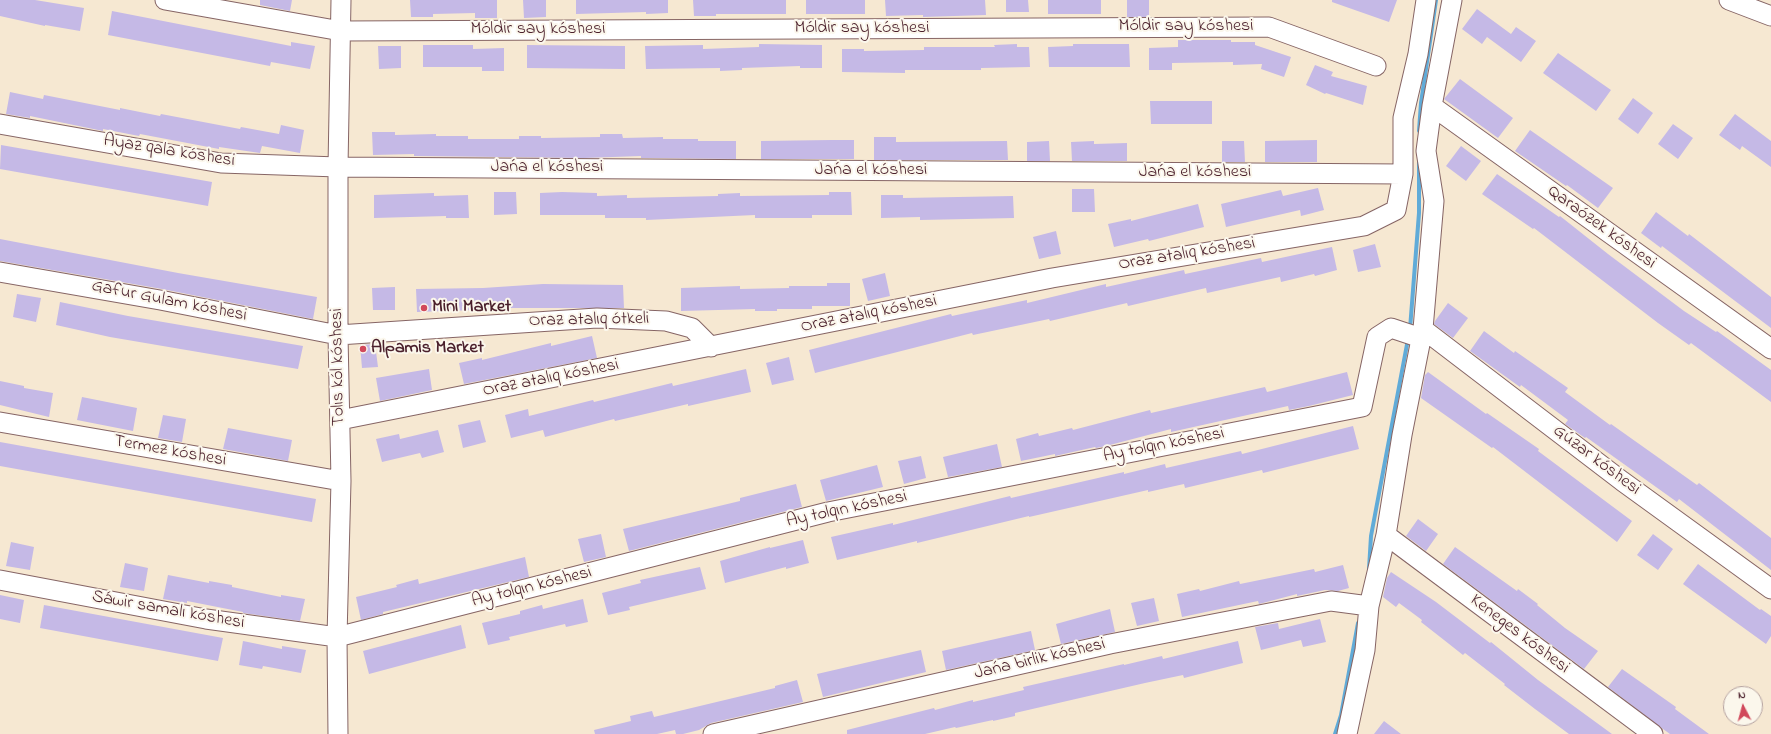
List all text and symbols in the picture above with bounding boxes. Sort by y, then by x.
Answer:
street label: Móldir say kóshesi [1118,16,1254,38]
street label: Móldir say kóshesi [794,18,930,40]
street label: Móldir say kóshesi [470,19,606,41]
street label: Ayaz qala kóshesi [102,131,236,173]
street label: Jańa el kóshesi [491,157,603,179]
street label: Jańa el kóshesi [815,160,927,182]
street label: Jańa el kóshesi [1139,162,1251,184]
street label: Qaraózek kóshesi [1542,181,1660,275]
street label: Oraz atalıq kóshesi [1117,234,1257,276]
street label: Gafur Gulam kóshesi [89,276,249,328]
street label: Oraz atalıq kóshesi [799,291,939,339]
place label: Mini Market [432,297,511,319]
marker: Mini Market [419,303,429,313]
street label: Tolıs kól kóshesi [327,308,351,426]
street label: Oraz atalıq ótkeli [529,309,649,333]
place label: Alpamis Market [371,338,484,360]
marker: Alpamis Market [358,344,368,354]
street label: Oraz atalıq kóshesi [481,355,621,403]
street label: Gúzar kóshesi [1548,421,1644,501]
street label: Ay tolqın kóshesi [1102,424,1226,468]
street label: Termez kóshesi [112,432,228,472]
street label: Ay tolqın kóshesi [785,487,909,533]
street label: Ay tolqın kóshesi [470,563,594,613]
street label: Sáwir samalı kóshesi [90,587,246,635]
street label: Keneges kóshesi [1465,591,1573,679]
street label: Jańa birlik kóshesi [972,634,1108,686]
north arrow [1723,686,1763,726]
text: N [1737,687,1746,703]

